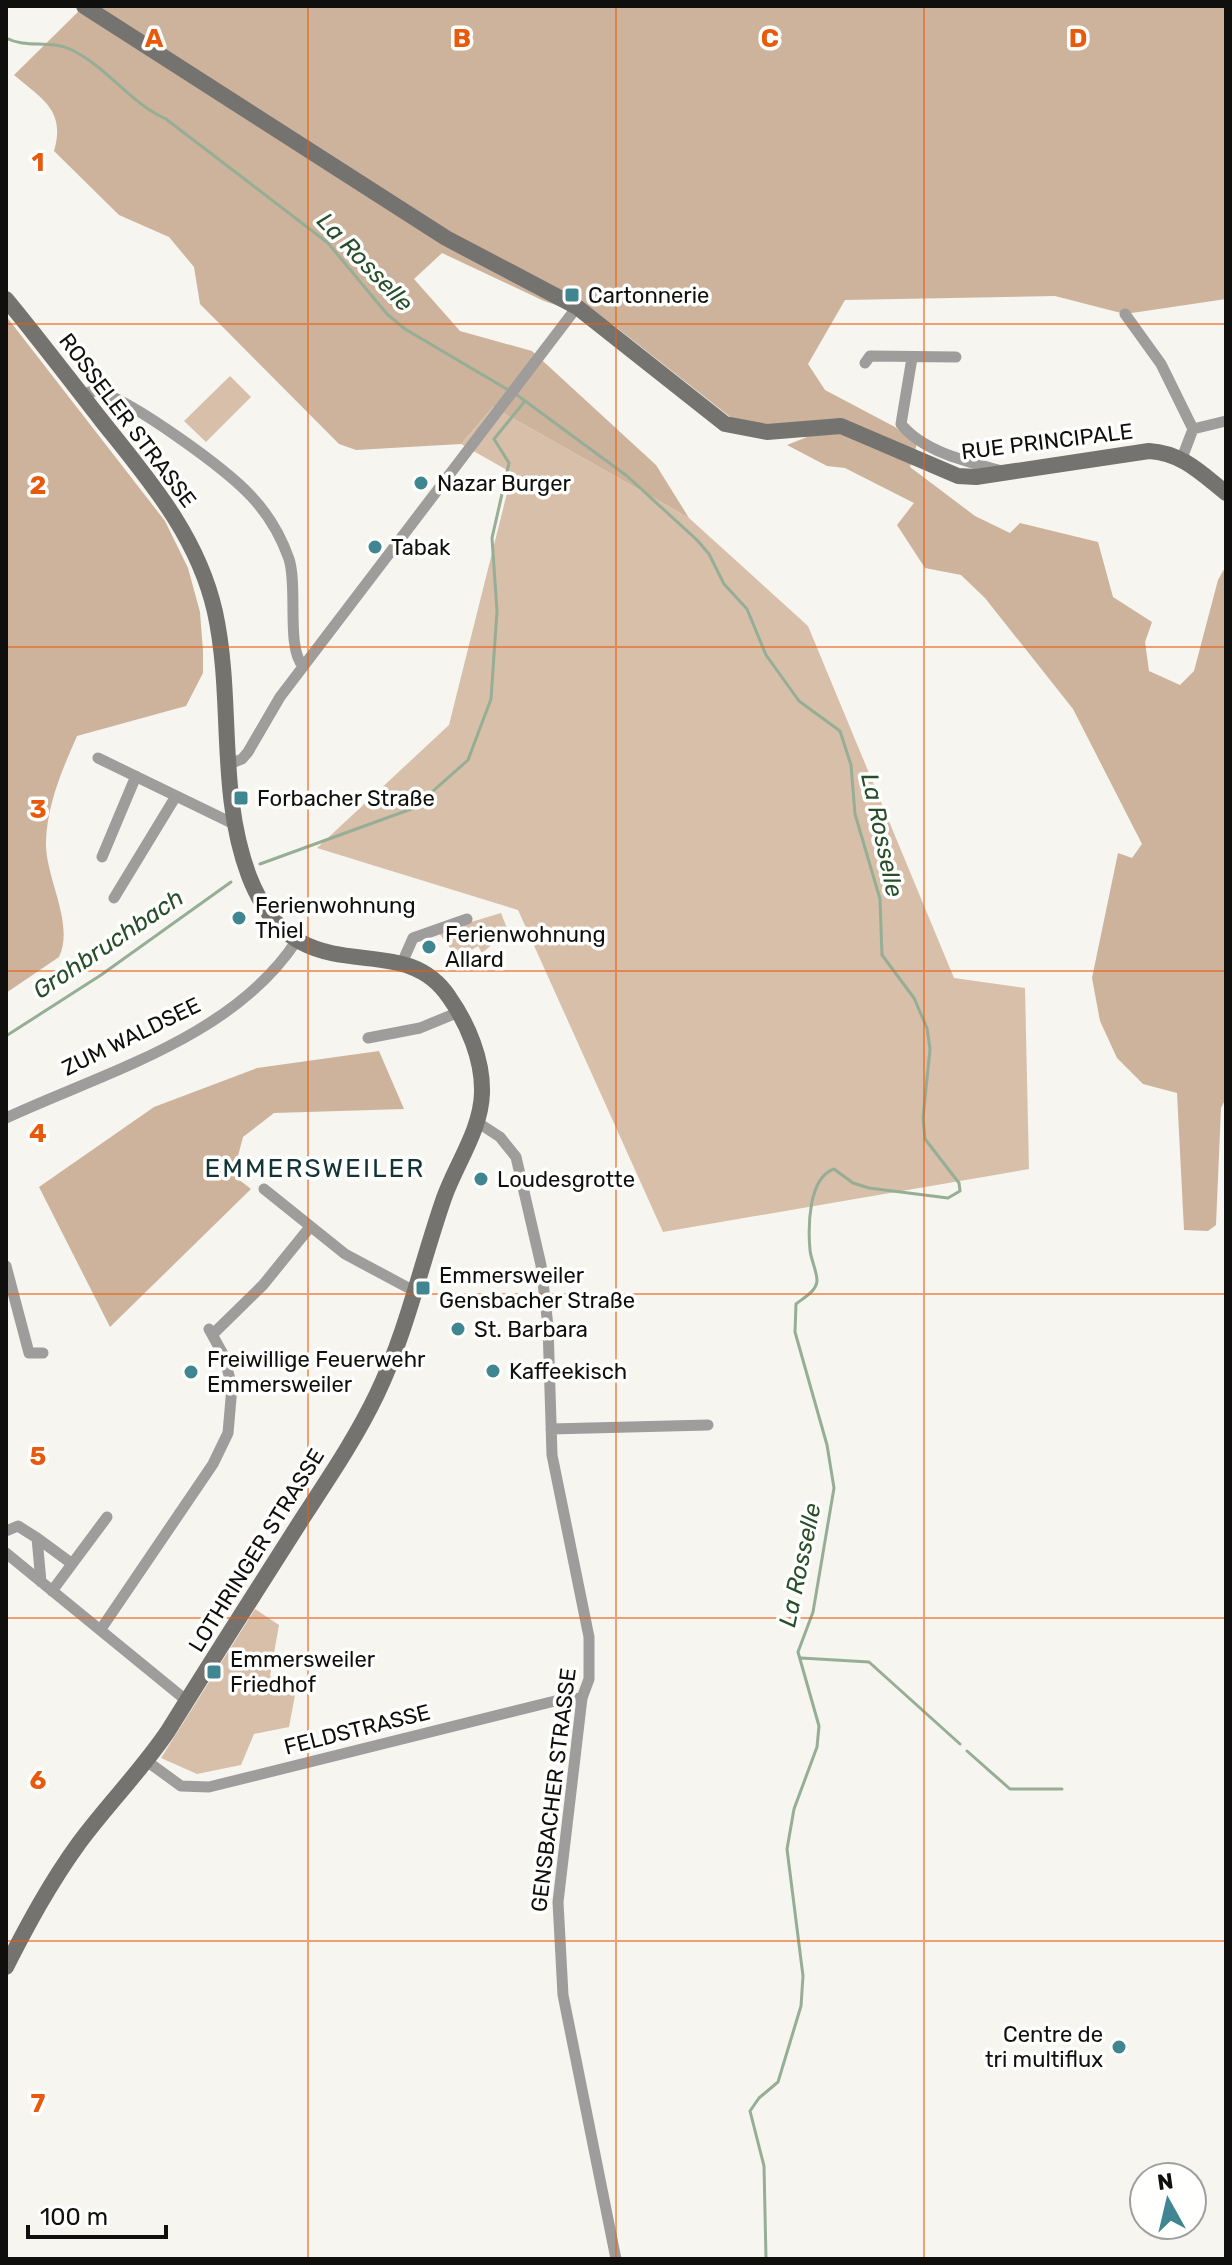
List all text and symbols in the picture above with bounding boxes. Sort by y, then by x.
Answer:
text: A [145,23,164,54]
text: B [453,23,471,54]
text: C [761,23,779,54]
text: D [1069,23,1087,54]
text: 1 [32,147,44,178]
water label: La Rosselle [311,207,419,317]
place label: Cartonnerie [588,282,709,309]
marker: Cartonnerie [563,286,581,304]
street label: ROSSELER STRASSE [53,328,202,513]
street label: RUE PRINCIPALE [960,418,1134,465]
text: 2 [30,470,46,501]
place label: Nazar Burger [437,470,572,497]
marker: Nazar Burger [412,474,430,492]
place label: Tabak [391,534,451,561]
marker: Tabak [366,538,384,556]
water label: La Rosselle [855,771,909,899]
place label: Forbacher Straße [257,785,435,812]
marker: Forbacher Straße [232,789,250,807]
text: 3 [29,794,47,825]
water label: Grohbruchbach [27,883,189,1005]
place label: Ferienwohnung Thiel [255,892,416,944]
marker: Ferienwohnung Thiel [230,909,248,927]
place label: Ferienwohnung Allard [445,921,606,973]
marker: Ferienwohnung Allard [420,938,438,956]
street label: ZUM WALDSEE [58,991,205,1082]
text: 4 [29,1118,47,1149]
district label: EMMERSWEILER [205,1153,425,1184]
place label: Loudesgrotte [497,1166,635,1193]
marker: Loudesgrotte [472,1170,490,1188]
place label: Emmersweiler Gensbacher Straße [439,1262,635,1314]
marker: Emmersweiler Gensbacher Straße [414,1279,432,1297]
place label: St. Barbara [474,1316,588,1343]
marker: St. Barbara [449,1320,467,1338]
place label: Freiwillige Feuerwehr Emmersweiler [207,1346,426,1398]
place label: Kaffeekisch [509,1358,627,1385]
marker: Kaffeekisch [484,1362,502,1380]
marker: Freiwillige Feuerwehr Emmersweiler [182,1363,200,1381]
text: 5 [30,1441,46,1472]
street label: LOTHRINGER STRASSE [183,1444,330,1657]
water label: La Rosselle [773,1501,827,1629]
place label: Emmersweiler Friedhof [230,1646,376,1698]
marker: Emmersweiler Friedhof [205,1663,223,1681]
street label: GENSBACHER STRASSE [525,1667,582,1914]
street label: FELDSTRASSE [281,1698,433,1761]
text: 6 [30,1765,47,1796]
place label: Centre de tri multiflux [985,2021,1103,2073]
marker: Centre de tri multiflux [1110,2038,1128,2056]
text: 7 [31,2088,46,2119]
north arrow [1128,2161,1208,2241]
text: N [1156,2167,1175,2196]
scale bar [28,2189,166,2239]
text: 100 m [40,2203,108,2231]

